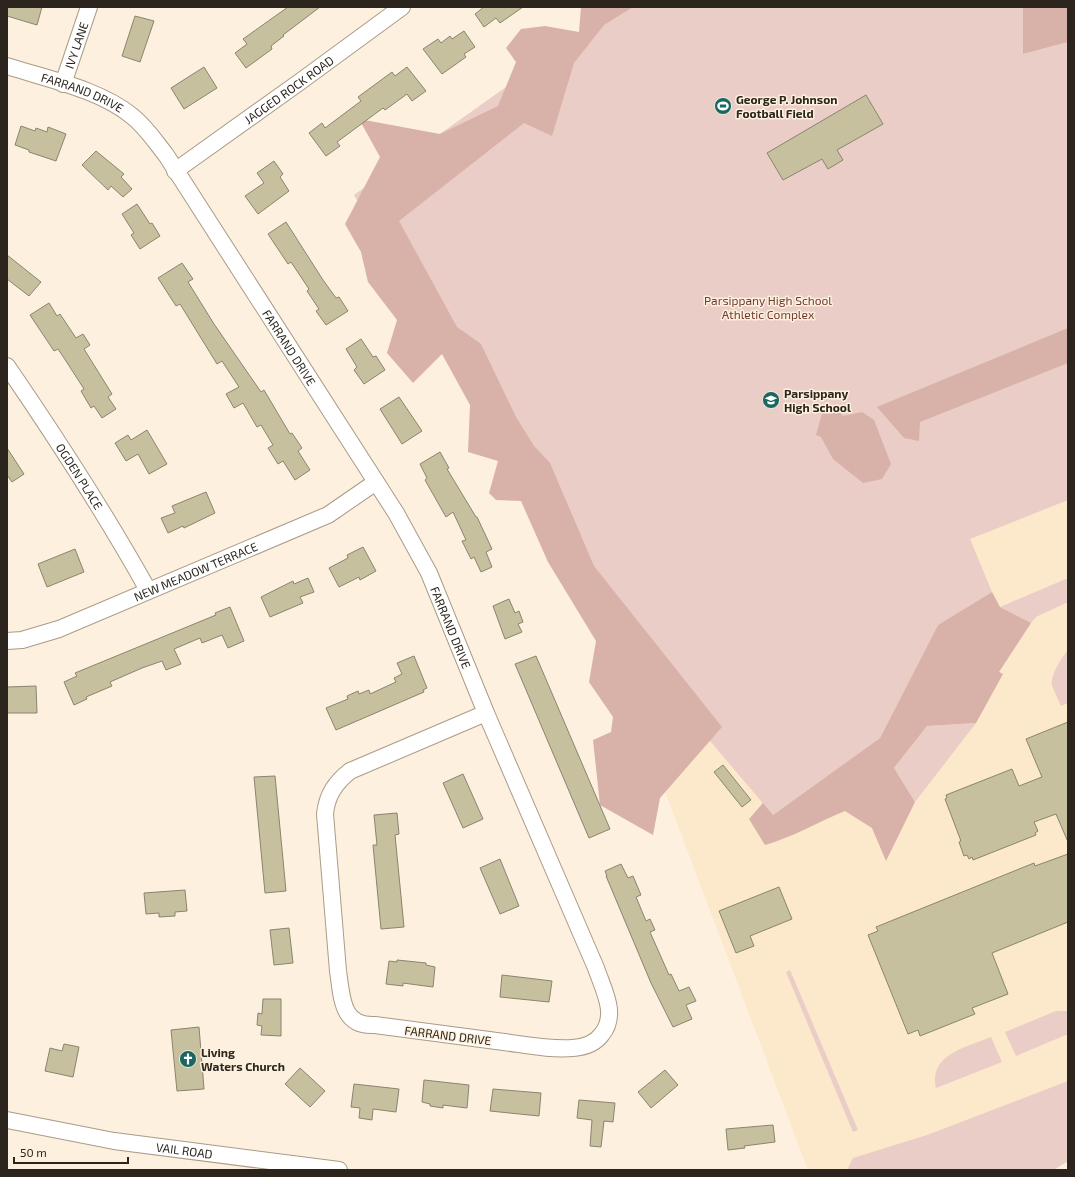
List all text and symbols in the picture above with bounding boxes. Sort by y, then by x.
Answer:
street label: IVY LANE [62,20,91,70]
street label: JAGGED ROCK ROAD [241,53,336,126]
street label: FARRAND DRIVE [40,70,126,115]
place label: George P. Johnson Football Field [736,92,837,120]
sports icon: George P. Johnson Football Field [713,96,733,116]
park label: Parsippany High School Athletic Complex [704,293,832,321]
street label: FARRAND DRIVE [260,307,319,388]
place label: Parsippany High School [784,386,851,414]
school or university icon: Parsippany High School [761,390,781,410]
street label: OGDEN PLACE [54,440,106,512]
street label: NEW MEADOW TERRACE [132,539,260,604]
street label: FARRAND DRIVE [428,584,474,671]
street label: FARRAND DRIVE [404,1023,492,1047]
place label: Living Waters Church [201,1045,285,1073]
church icon: Living Waters Church [178,1049,198,1069]
scale bar [14,1139,128,1165]
street label: VAIL ROAD [155,1139,214,1161]
text: 50 m [20,1145,47,1159]

